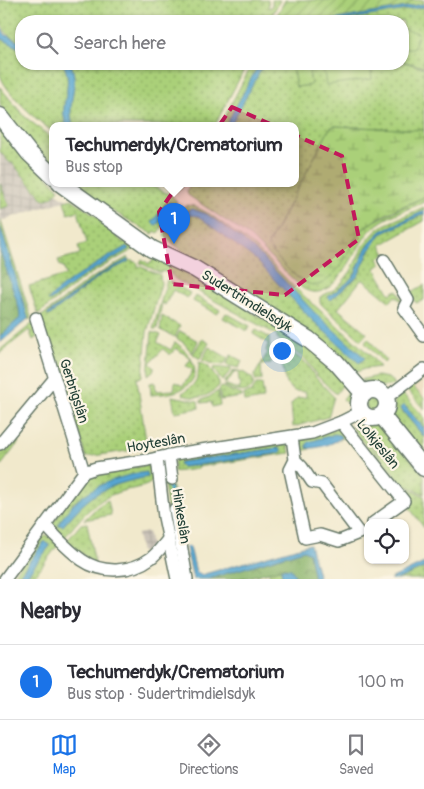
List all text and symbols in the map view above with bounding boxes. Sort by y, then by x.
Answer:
search box [15,15,409,70]
icon: search [33,29,61,57]
text: Search here [73,31,166,55]
popup [49,122,299,187]
text: Techumerdyk/Crematorium [65,133,283,157]
text: Bus stop [65,157,123,177]
pin: 1 [158,203,190,244]
street label: Sudertrimdielsdyk [198,266,296,336]
your location [269,338,295,364]
street label: Gerbrigslân [56,357,92,425]
street label: Lolkjeslân [353,416,403,472]
street label: Hoyteslân [125,429,187,456]
street label: Hinkeslân [168,487,194,545]
map controls [364,519,409,564]
button: locate [364,519,409,564]
text: Nearby [20,598,81,625]
text: Techumerdyk/Crematorium [67,660,284,684]
text: 1 [33,672,39,692]
text: 100 m [358,672,404,692]
text: Bus stop · Sudertrimdielsdyk [67,684,255,704]
tab: Map [50,731,78,778]
tab: Directions [179,731,238,778]
tab: Saved [339,731,374,778]

